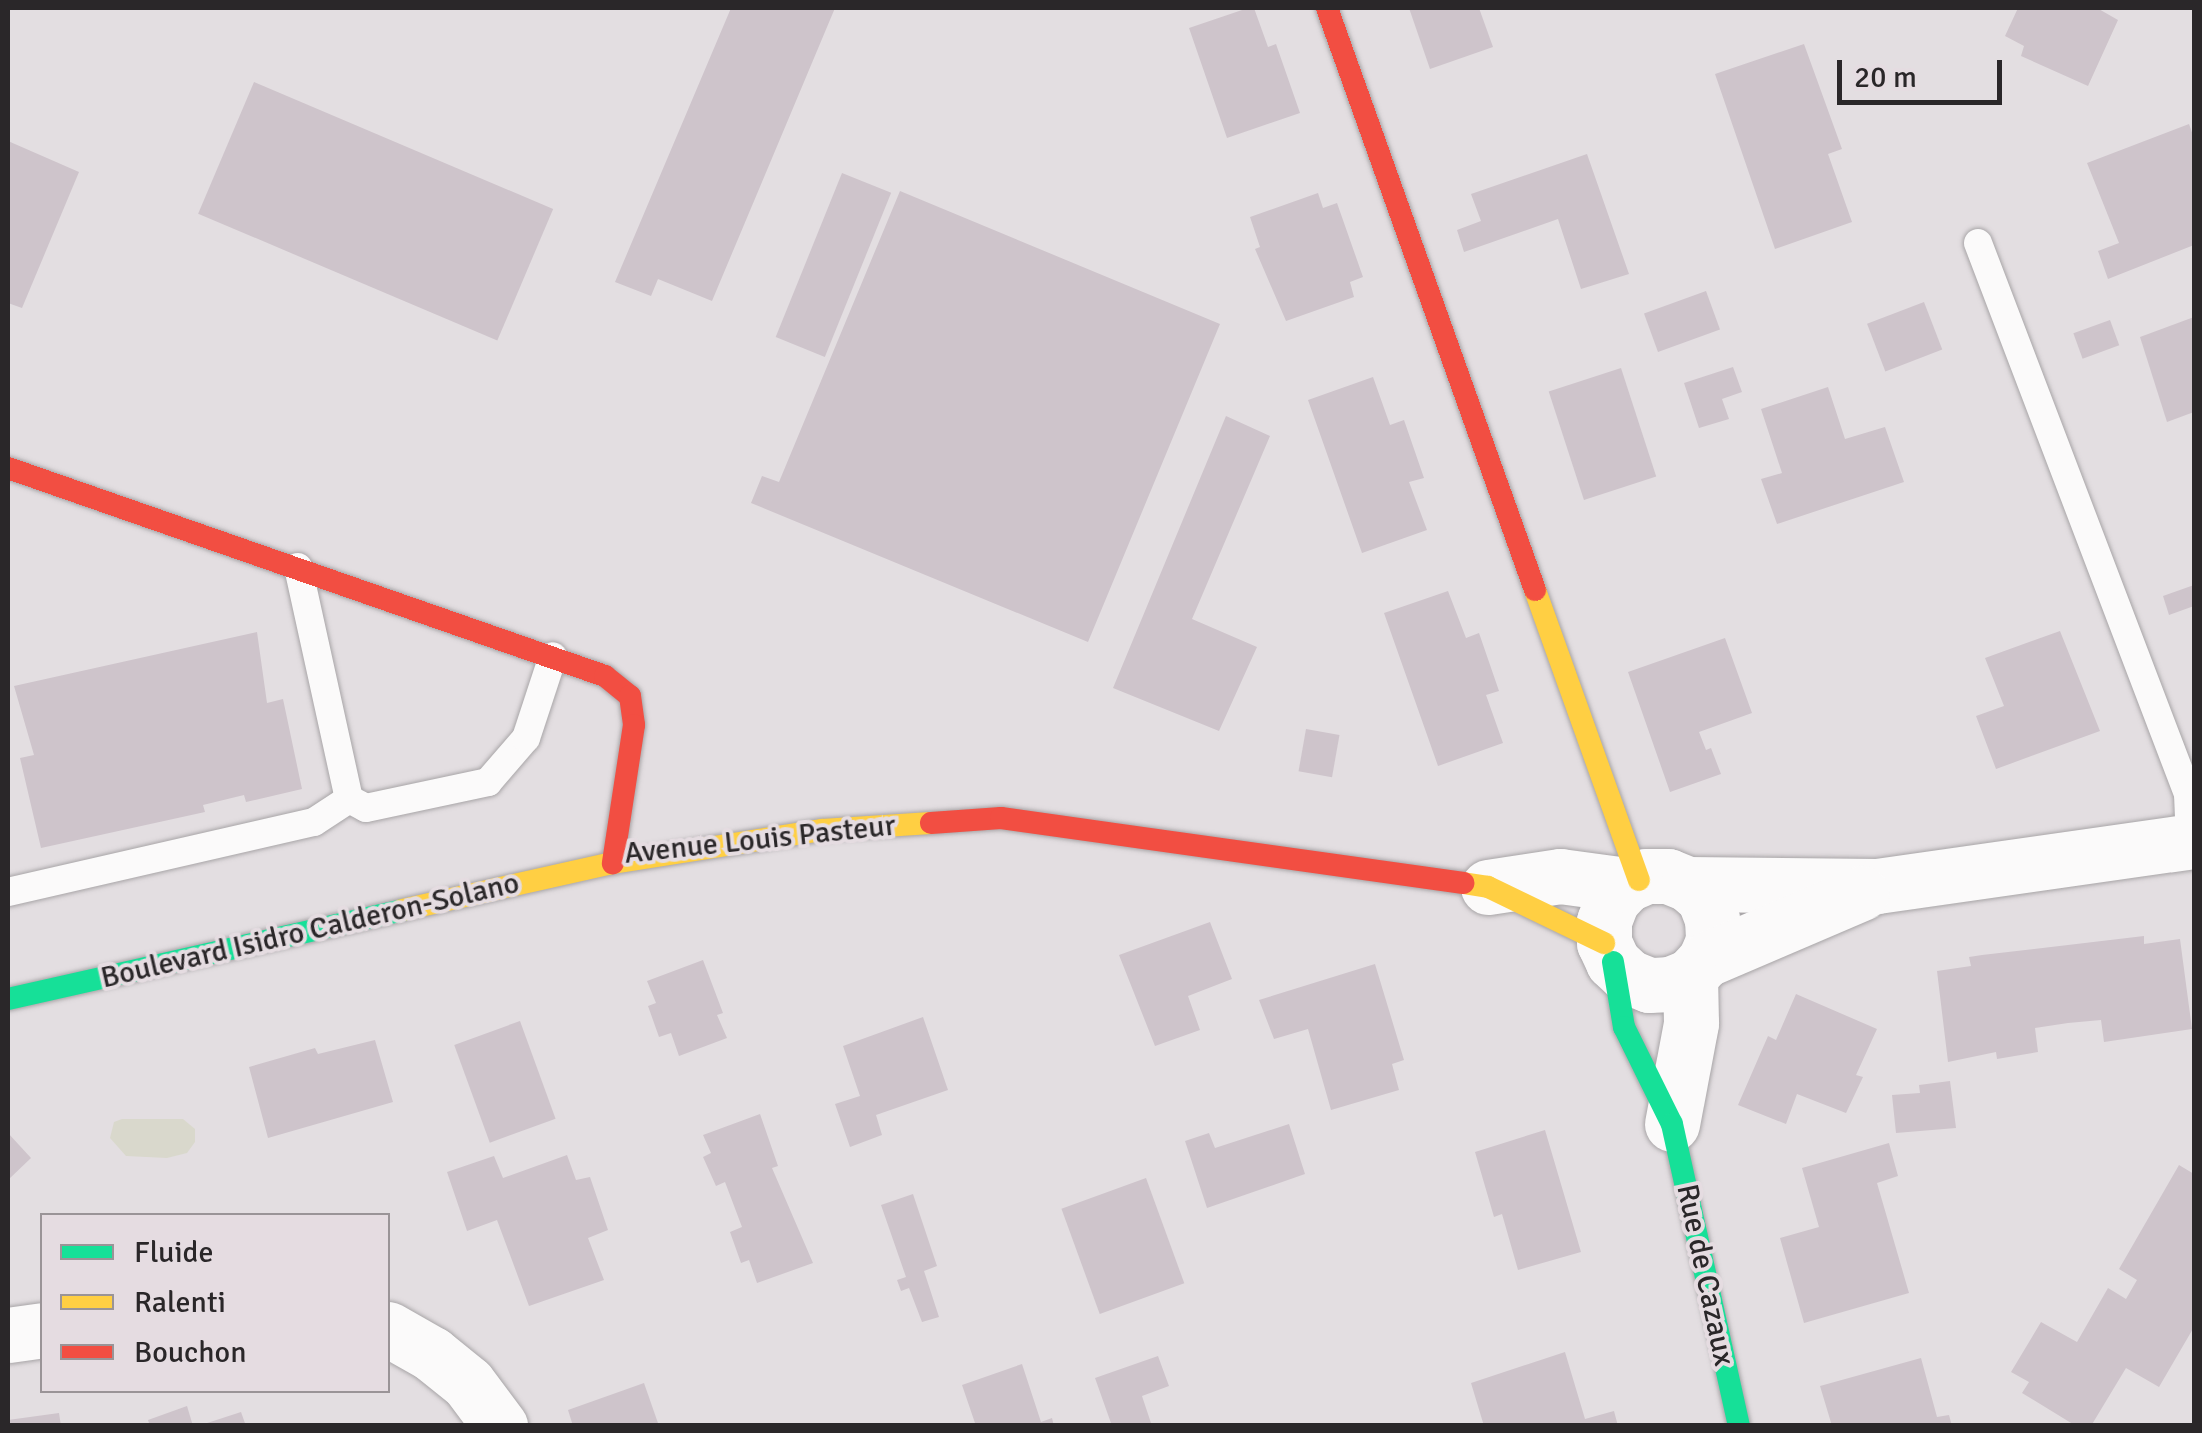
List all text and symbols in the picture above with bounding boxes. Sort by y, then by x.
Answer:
scale bar [1842,40,2007,102]
text: 20 m [1854,59,1917,96]
street label: Avenue Louis Pasteur [623,808,897,872]
street label: Boulevard Isidro Calderon-Solano [97,865,523,997]
street label: Rue de Cazaux [1668,1181,1742,1369]
legend [40,1213,390,1393]
text: Fluide [134,1234,213,1271]
text: Ralenti [134,1284,226,1321]
text: Bouchon [134,1334,247,1371]

